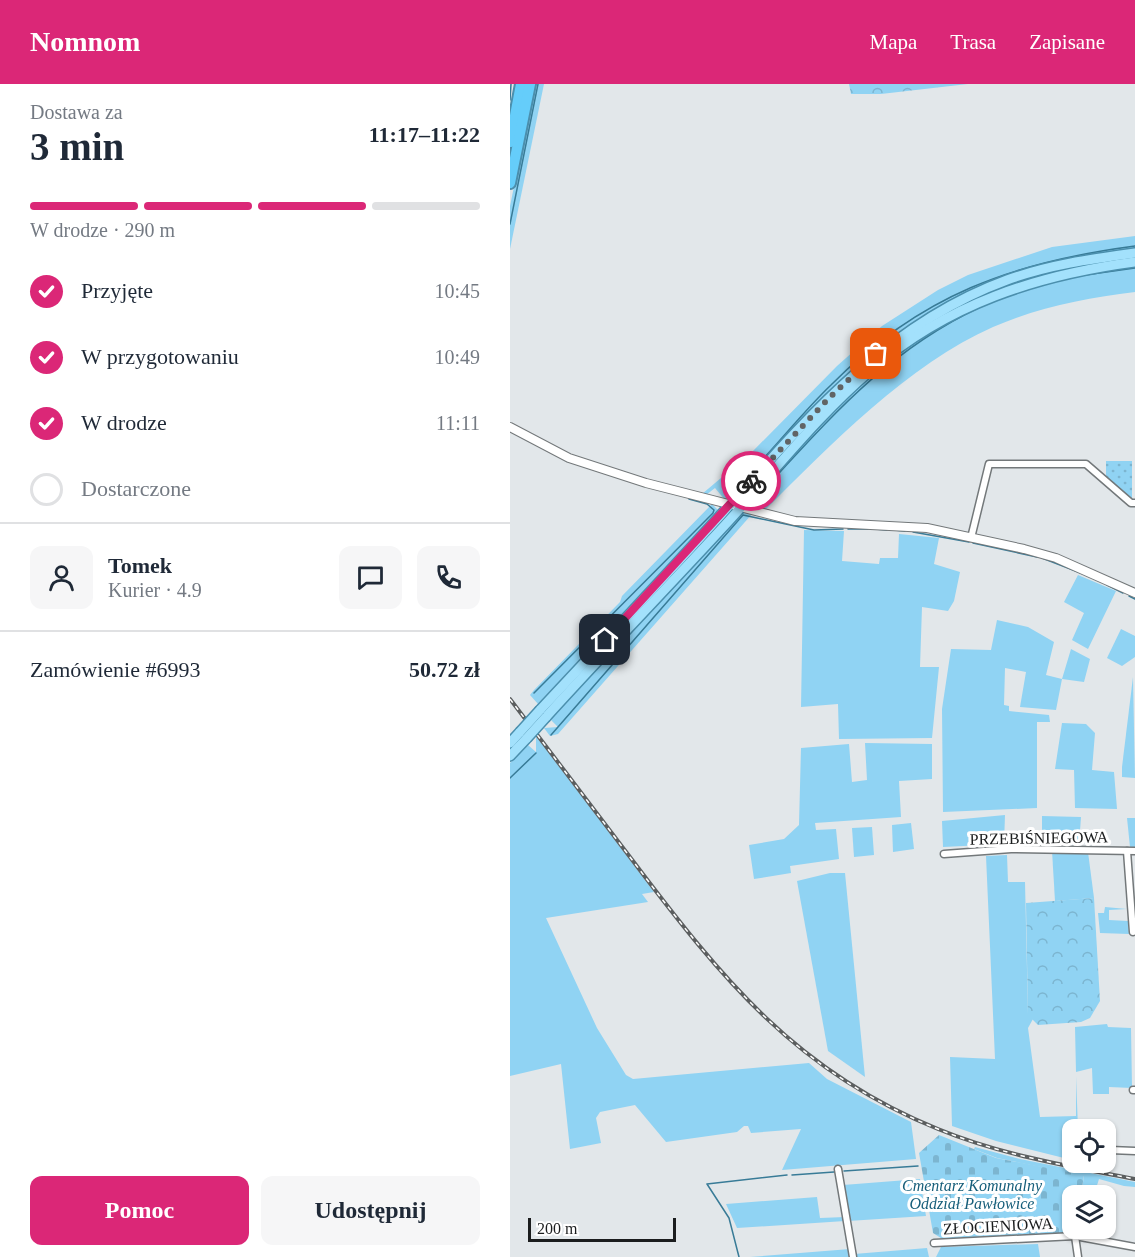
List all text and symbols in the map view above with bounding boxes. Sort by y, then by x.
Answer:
text: Nomnom [30,26,140,57]
text: Mapa [869,30,917,54]
text: Trasa [950,30,996,54]
text: Zapisane [1029,30,1105,54]
text: Dostawa za [30,101,123,123]
text: 11:17–11:22 [369,122,480,147]
text: 3 min [30,125,124,168]
text: W drodze · 290 m [30,219,175,241]
icon: check [30,275,63,308]
text: Przyjęte [81,278,153,303]
text: 10:45 [434,280,480,302]
pin [850,328,901,379]
icon: bag [859,337,892,370]
icon: check [30,341,63,374]
text: W przygotowaniu [81,344,239,369]
text: 10:49 [434,346,480,368]
icon: check [30,407,63,440]
text: W drodze [81,410,167,435]
text: 11:11 [436,412,480,434]
courier [721,451,781,511]
icon: bike [735,465,768,498]
text: Dostarczone [81,476,191,501]
button: person [30,546,93,609]
button: chat [339,546,402,609]
button: phone [417,546,480,609]
text: Tomek [108,553,172,578]
text: Kurier · 4.9 [108,579,202,601]
pin [579,614,630,665]
icon: home [588,623,621,656]
text: Zamówienie #6993 [30,657,200,682]
text: 50.72 zł [409,657,480,682]
street label: PRZEBIŚNIEGOWA [970,827,1109,848]
map controls [1062,1119,1116,1239]
button: locate [1062,1119,1116,1173]
button: Pomoc [30,1176,249,1245]
button: Udostępnij [261,1176,480,1245]
park label: Cmentarz Komunalny Oddział Pawłowice [902,1177,1043,1212]
button: layers [1062,1185,1116,1239]
scale bar [528,1215,676,1242]
street label: ZŁOCIENIOWA [943,1215,1054,1237]
text: 200 m [537,1220,577,1237]

